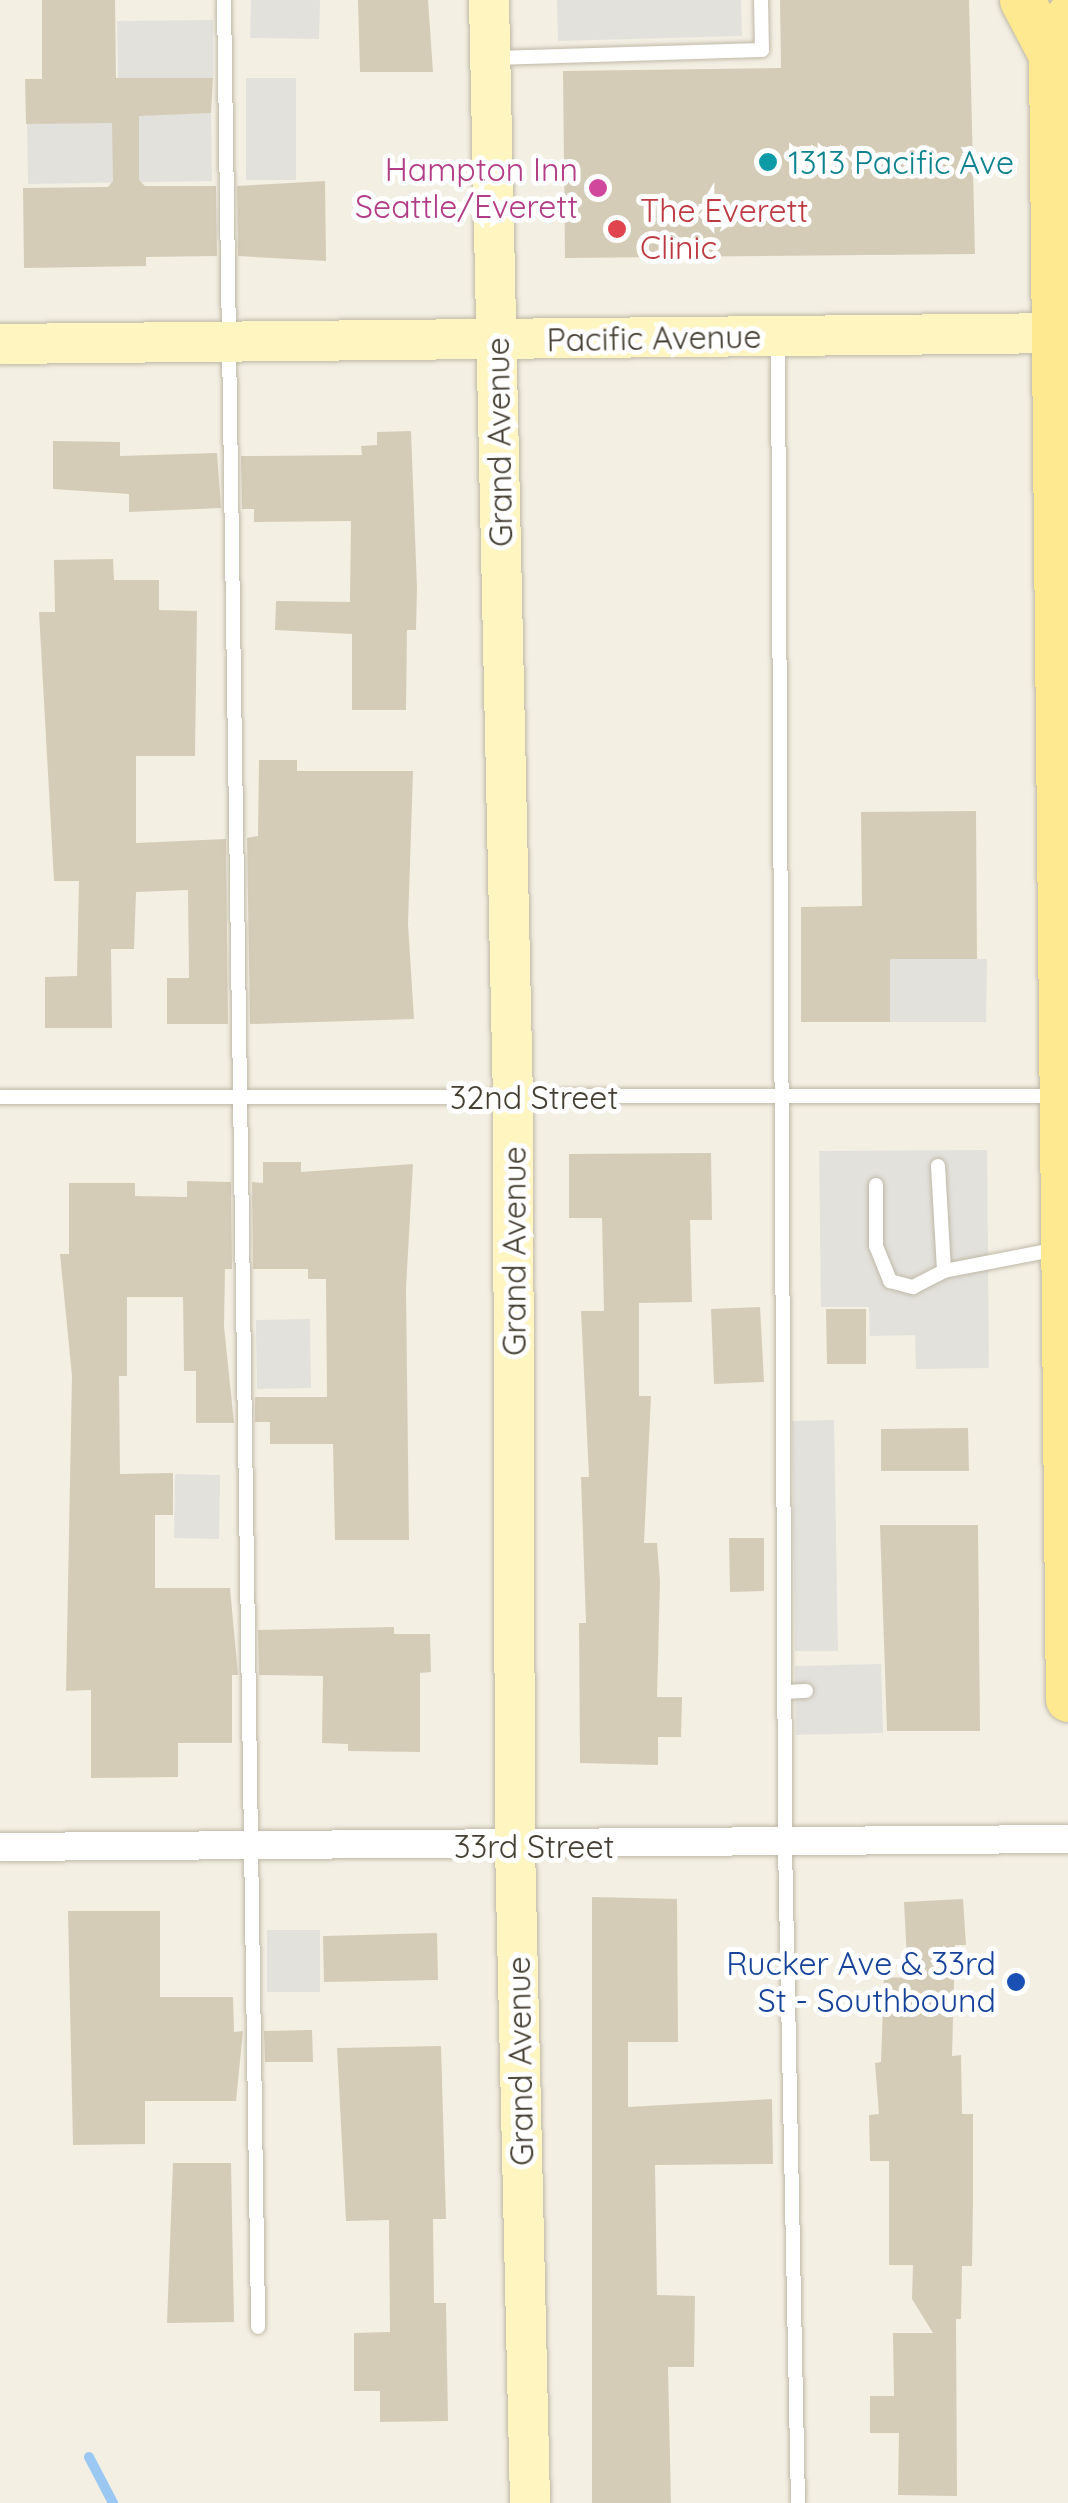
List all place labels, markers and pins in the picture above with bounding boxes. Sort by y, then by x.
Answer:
place label: 1313 Pacific Ave [788,143,1014,181]
place label: Hampton Inn Seattle/Everett [355,151,578,226]
marker: 1313 Pacific Ave [757,151,779,173]
marker: Hampton Inn Seattle/Everett [587,177,609,199]
place label: The Everett Clinic [640,192,808,267]
marker: The Everett Clinic [604,216,630,242]
place label: Rucker Ave & 33rd St - Southbound [726,1945,996,2020]
marker: Rucker Ave & 33rd St - Southbound [1005,1971,1027,1993]

